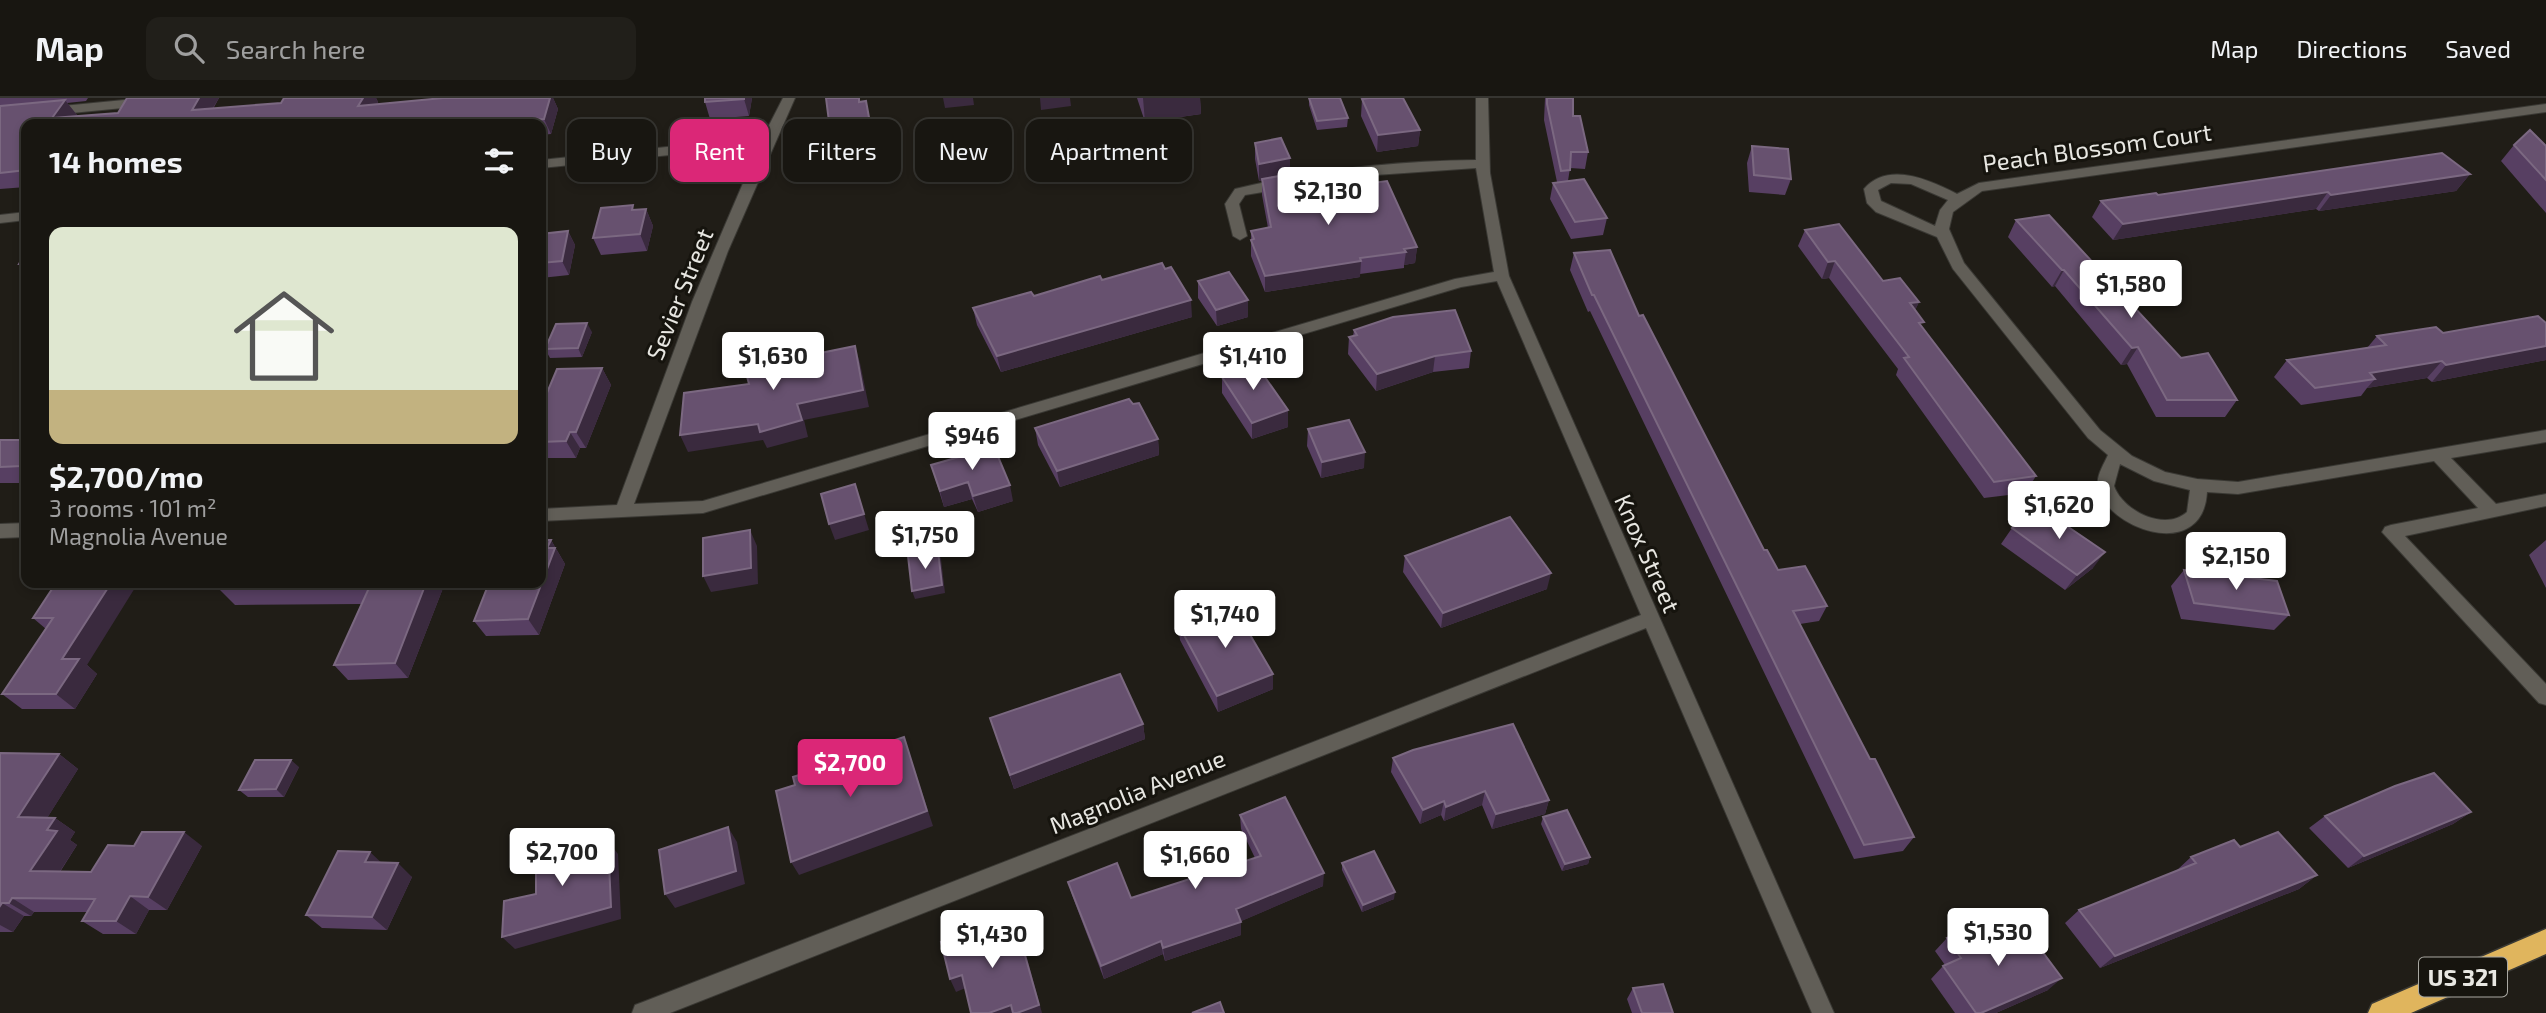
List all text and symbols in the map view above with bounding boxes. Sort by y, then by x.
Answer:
search box [146,17,636,80]
text: Map [35,28,104,68]
icon: search [170,29,208,67]
text: Search here [226,33,365,64]
text: Map [2210,34,2258,63]
text: Directions [2296,34,2407,63]
text: Saved [2445,34,2511,63]
street label: Peach Blossom Court [1981,117,2213,177]
chip: Buy [567,119,656,182]
chip: Rent [670,119,769,182]
chip: Filters [783,119,901,182]
chip: New [915,119,1012,182]
chip: Apartment [1026,119,1192,182]
icon: filters [480,142,518,180]
text: 14 homes [49,143,183,179]
pin: $2,130 [1271,167,1385,227]
text: $2,130 [1294,176,1362,204]
street label: Sevier Street [640,224,718,364]
pin: $1,580 [2074,260,2188,320]
text: $1,580 [2096,269,2166,297]
icon: home [221,273,347,399]
pin: $1,630 [716,332,830,392]
pin: $1,410 [1196,332,1310,392]
text: $1,630 [738,341,808,369]
text: $1,410 [1219,341,1287,369]
pin: $946 [931,412,1013,472]
text: $946 [944,421,1000,449]
text: $2,700/mo [49,458,204,494]
pin: $1,620 [2002,482,2116,541]
street label: Knox Street [1609,489,1687,617]
text: $1,620 [2024,490,2094,518]
text: 3 rooms · 101 m² [49,494,216,522]
pin: $1,750 [868,512,982,571]
text: $1,750 [891,520,959,548]
text: Magnolia Avenue [49,522,228,550]
pin: $2,150 [2179,532,2293,592]
text: $2,150 [2202,541,2270,569]
pin: $1,740 [1168,590,1282,650]
text: $1,740 [1190,599,1260,627]
pin: $2,700 [793,740,907,799]
street label: Magnolia Avenue [1045,743,1229,839]
text: $2,700 [814,748,886,776]
pin: $2,700 [505,828,619,888]
pin: $1,660 [1138,832,1252,891]
text: $2,700 [526,837,598,865]
text: $1,660 [1160,840,1230,868]
pin: $1,530 [1941,908,2055,968]
pin: $1,430 [935,910,1049,970]
text: $1,530 [1963,917,2033,945]
text: $1,430 [957,919,1027,947]
road number: US 321 [2419,958,2507,996]

